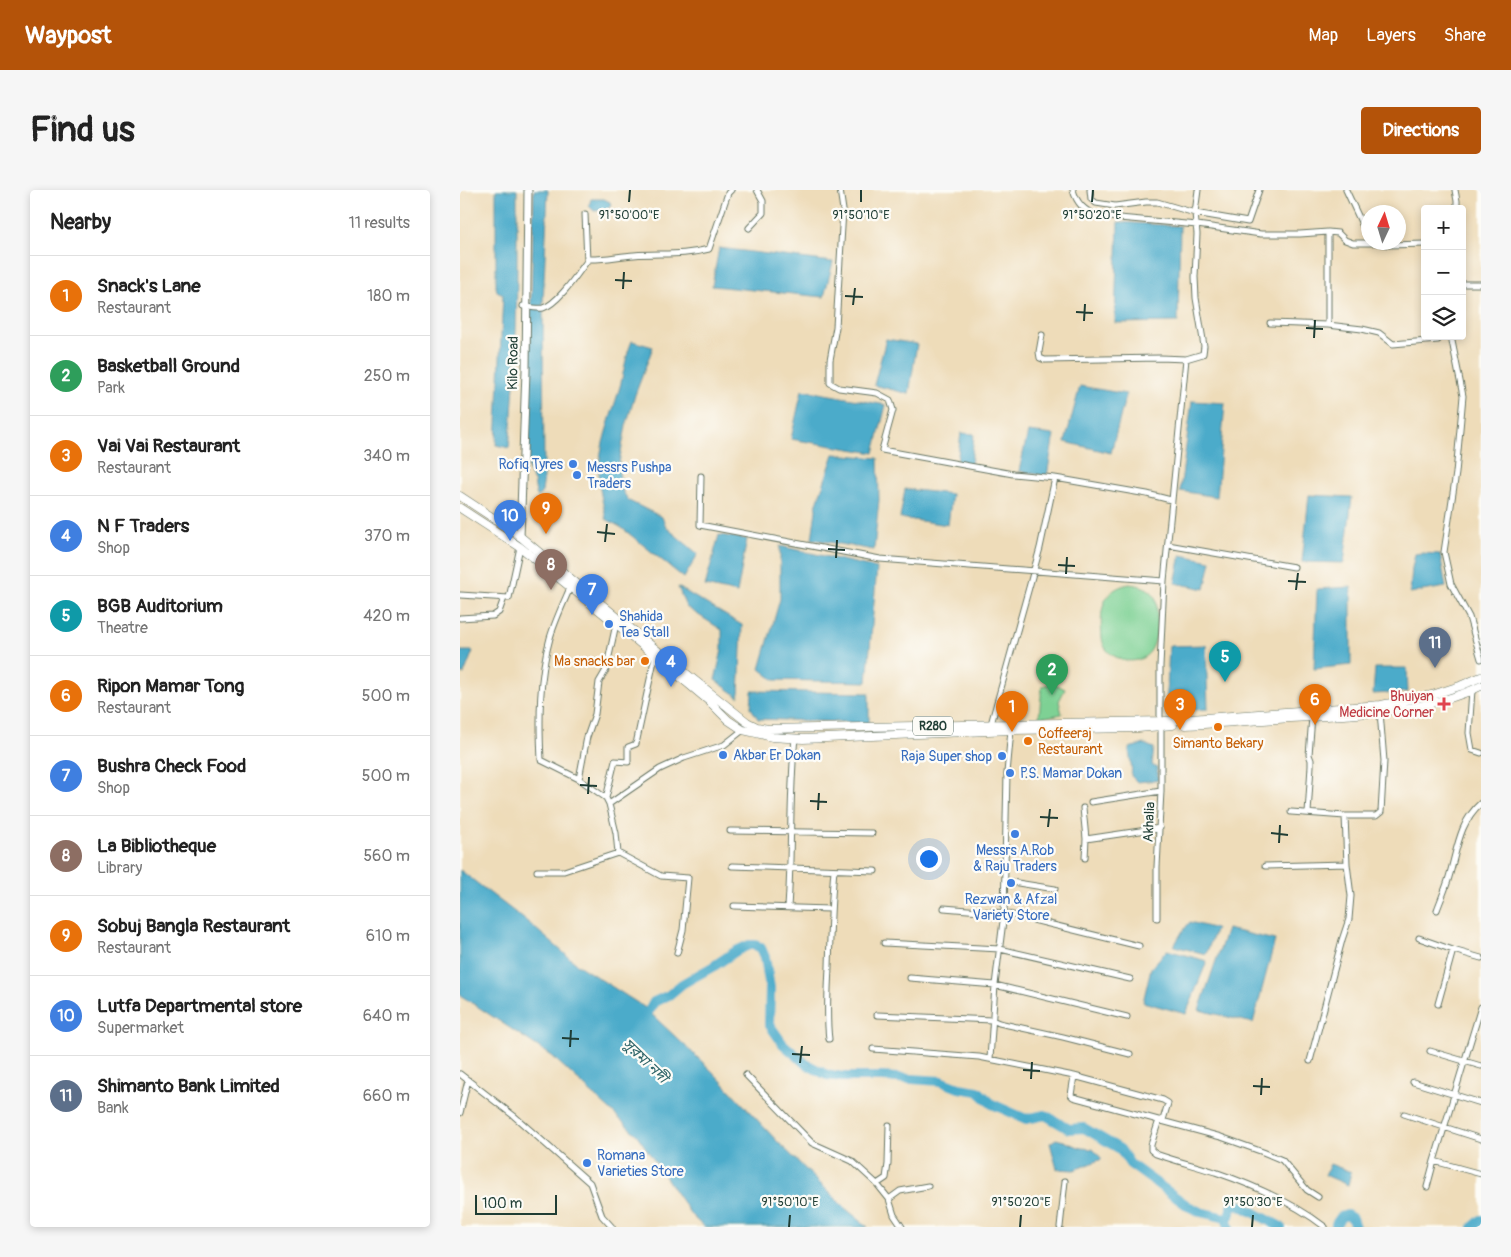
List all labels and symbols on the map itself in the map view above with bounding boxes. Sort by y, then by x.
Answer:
north arrow [1361,205,1406,250]
text: 91°50'00"E [599,208,659,223]
text: 91°50'10"E [832,208,890,223]
text: 91°50'20"E [1062,208,1122,223]
street label: Kilo Road [504,336,522,390]
place label: Rofiq Tyres [498,456,564,473]
marker: Rofiq Tyres [567,458,579,470]
place label: Messrs Pushpa Traders [587,459,672,492]
marker: Messrs Pushpa Traders [571,469,583,481]
pin: 9 [530,493,562,534]
pin: 10 [494,500,526,541]
pin: 8 [535,549,567,590]
pin: 7 [576,574,608,615]
place label: Shahida Tea Stall [619,608,669,641]
marker: Shahida Tea Stall [603,618,615,630]
pin: 11 [1419,627,1451,668]
pin: 5 [1209,641,1241,682]
pin: 4 [655,646,687,687]
place label: Ma snacks bar [554,653,635,670]
pin: 2 [1036,654,1068,695]
marker: Ma snacks bar [639,655,651,667]
pin: 6 [1299,684,1331,725]
place label: Bhuiyan Medicine Corner [1339,688,1434,721]
pin: 3 [1164,689,1196,730]
pin: 1 [996,691,1028,732]
marker: Bhuiyan Medicine Corner [1438,698,1450,710]
road number: R280 [913,716,953,736]
marker: Simanto Bekary [1212,721,1224,733]
place label: Coffeeraj Restaurant [1038,725,1103,758]
marker: Coffeeraj Restaurant [1022,735,1034,747]
place label: Simanto Bekary [1173,735,1264,752]
place label: Akbar Er Dokan [733,747,821,764]
place label: Raja Super shop [901,748,992,765]
marker: Akbar Er Dokan [717,749,729,761]
marker: Raja Super shop [996,750,1008,762]
place label: P.S. Mamar Dokan [1020,765,1122,782]
marker: P.S. Mamar Dokan [1004,767,1016,779]
street label: Akhalia [1139,801,1159,843]
marker: Messrs A.Rob & Raju Traders [1009,828,1021,840]
place label: Messrs A.Rob & Raju Traders [973,842,1057,875]
your location [916,846,942,872]
marker: Rezwan & Afzal Variety Store [1005,877,1017,889]
place label: Rezwan & Afzal Variety Store [965,891,1057,924]
water label: সুরমা নদী [618,1035,674,1089]
place label: Romana Varieties Store [597,1147,684,1180]
marker: Romana Varieties Store [581,1157,593,1169]
scale bar [475,1192,558,1215]
text: 91°50'10"E [761,1195,819,1210]
text: 91°50'20"E [991,1195,1051,1210]
text: 91°50'30"E [1223,1195,1283,1210]

